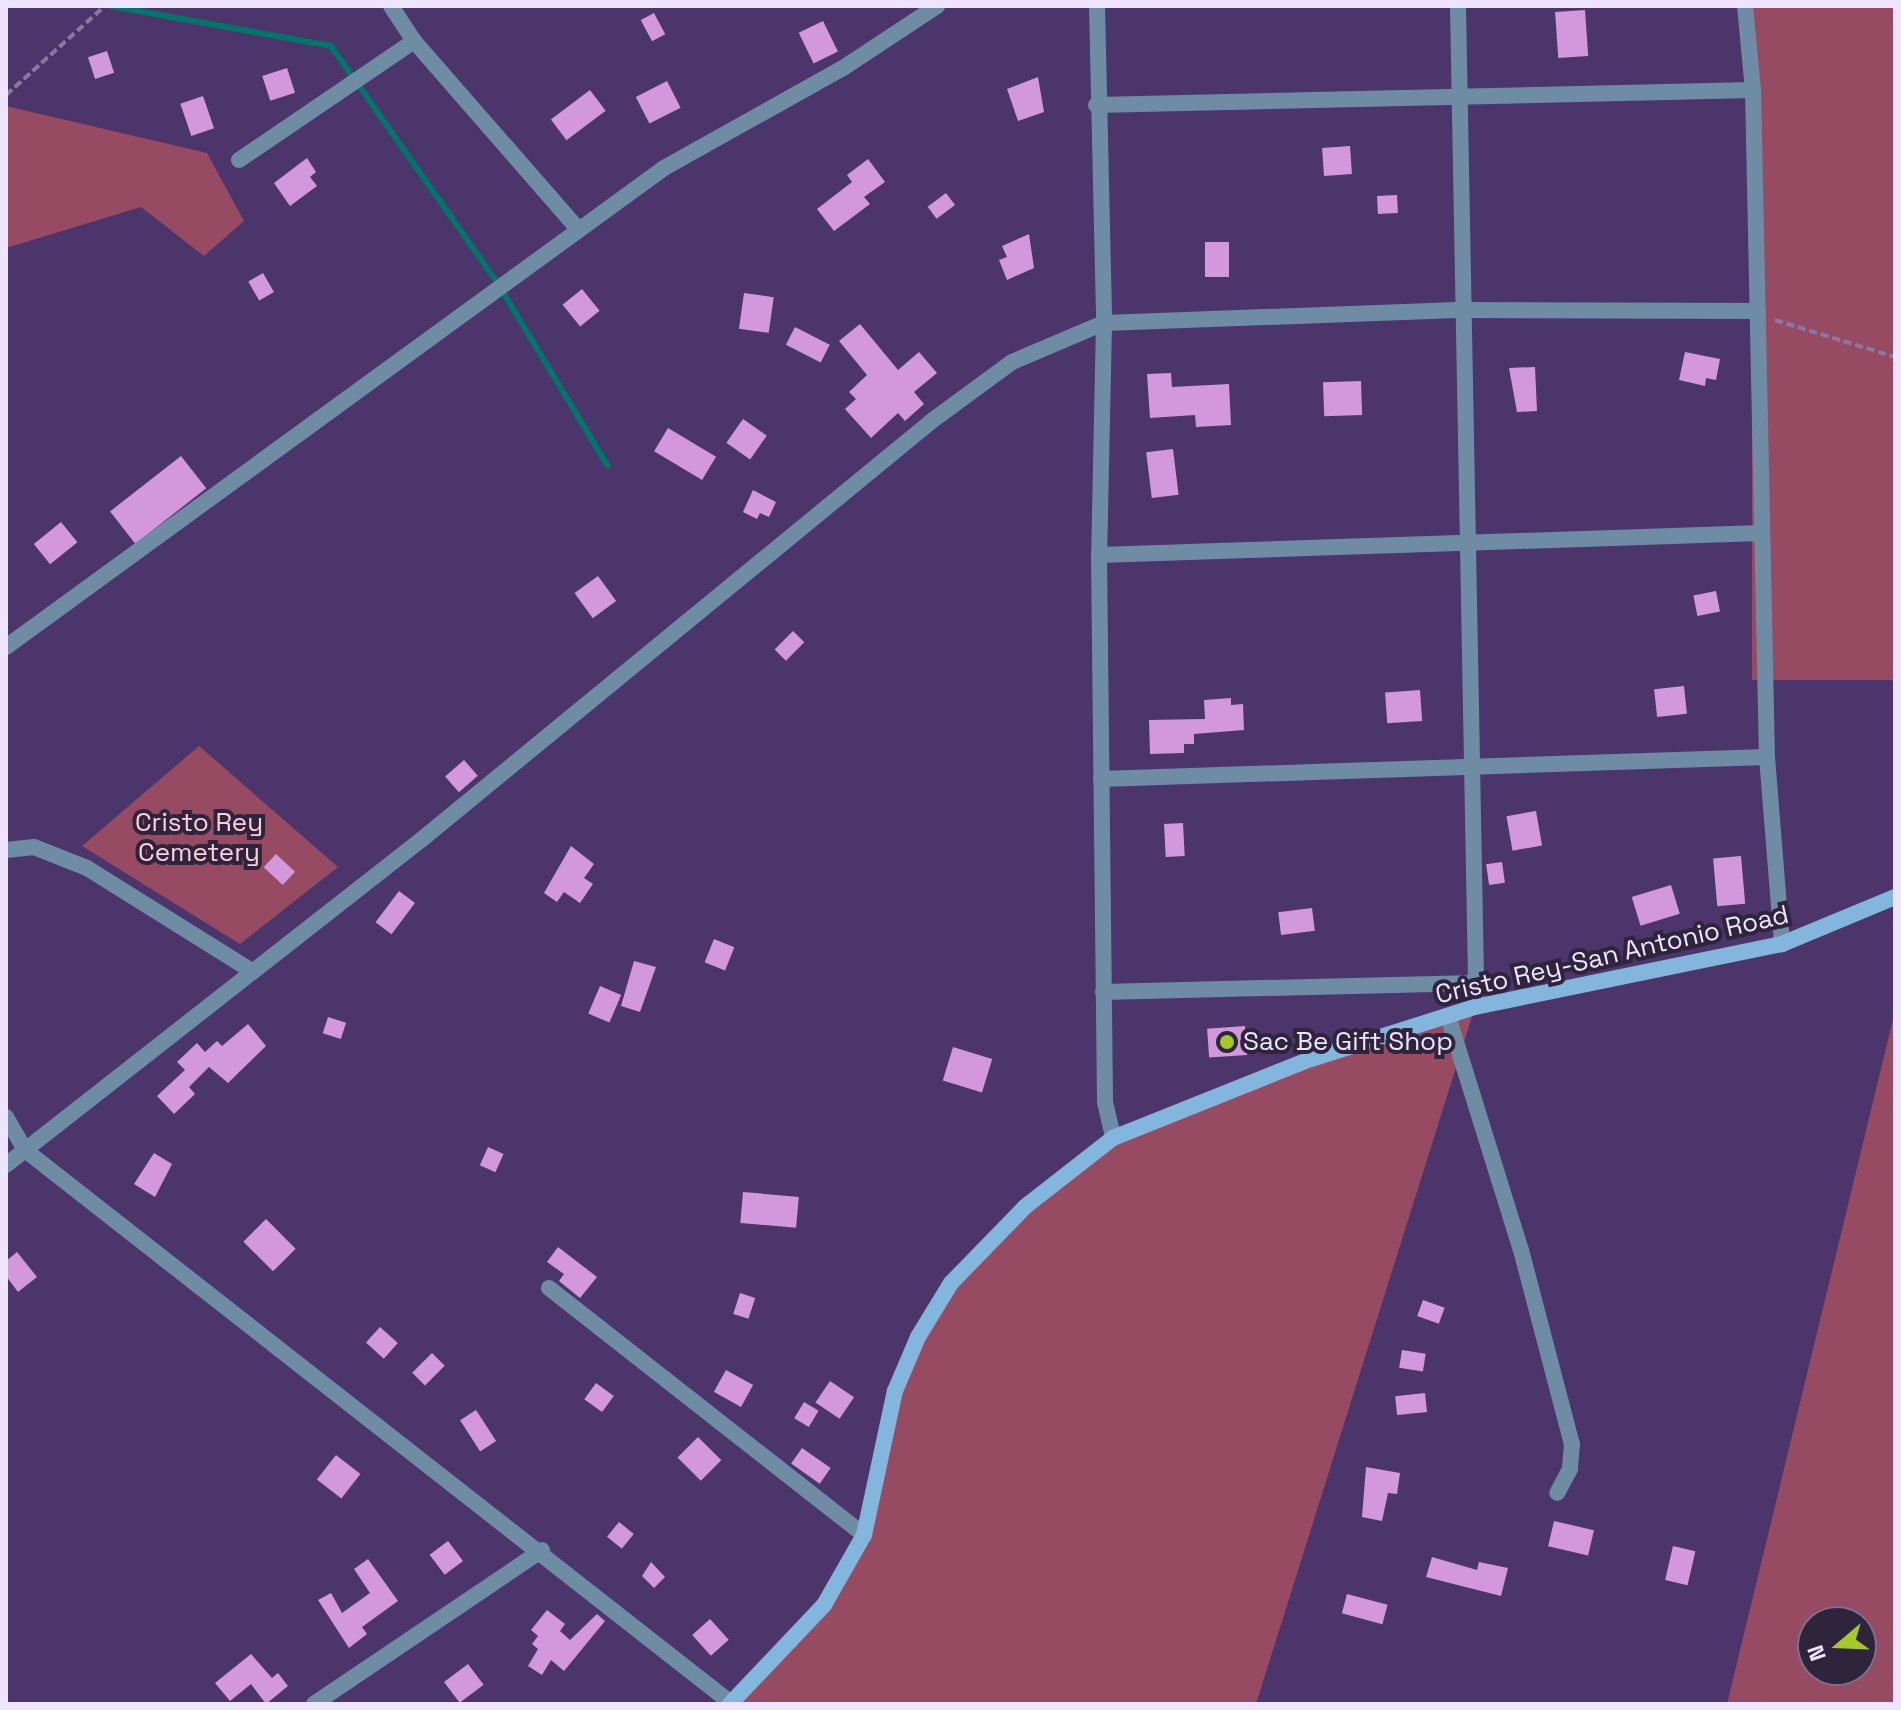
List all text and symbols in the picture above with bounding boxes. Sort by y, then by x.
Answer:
park label: Cristo Rey Cemetery [135,807,263,868]
street label: Cristo Rey-San Antonio Road [1432,899,1792,1011]
place label: Sac Be Gift Shop [1243,1026,1453,1058]
marker: Sac Be Gift Shop [1218,1033,1236,1051]
north arrow [1797,1606,1877,1686]
text: N [1801,1642,1832,1665]

